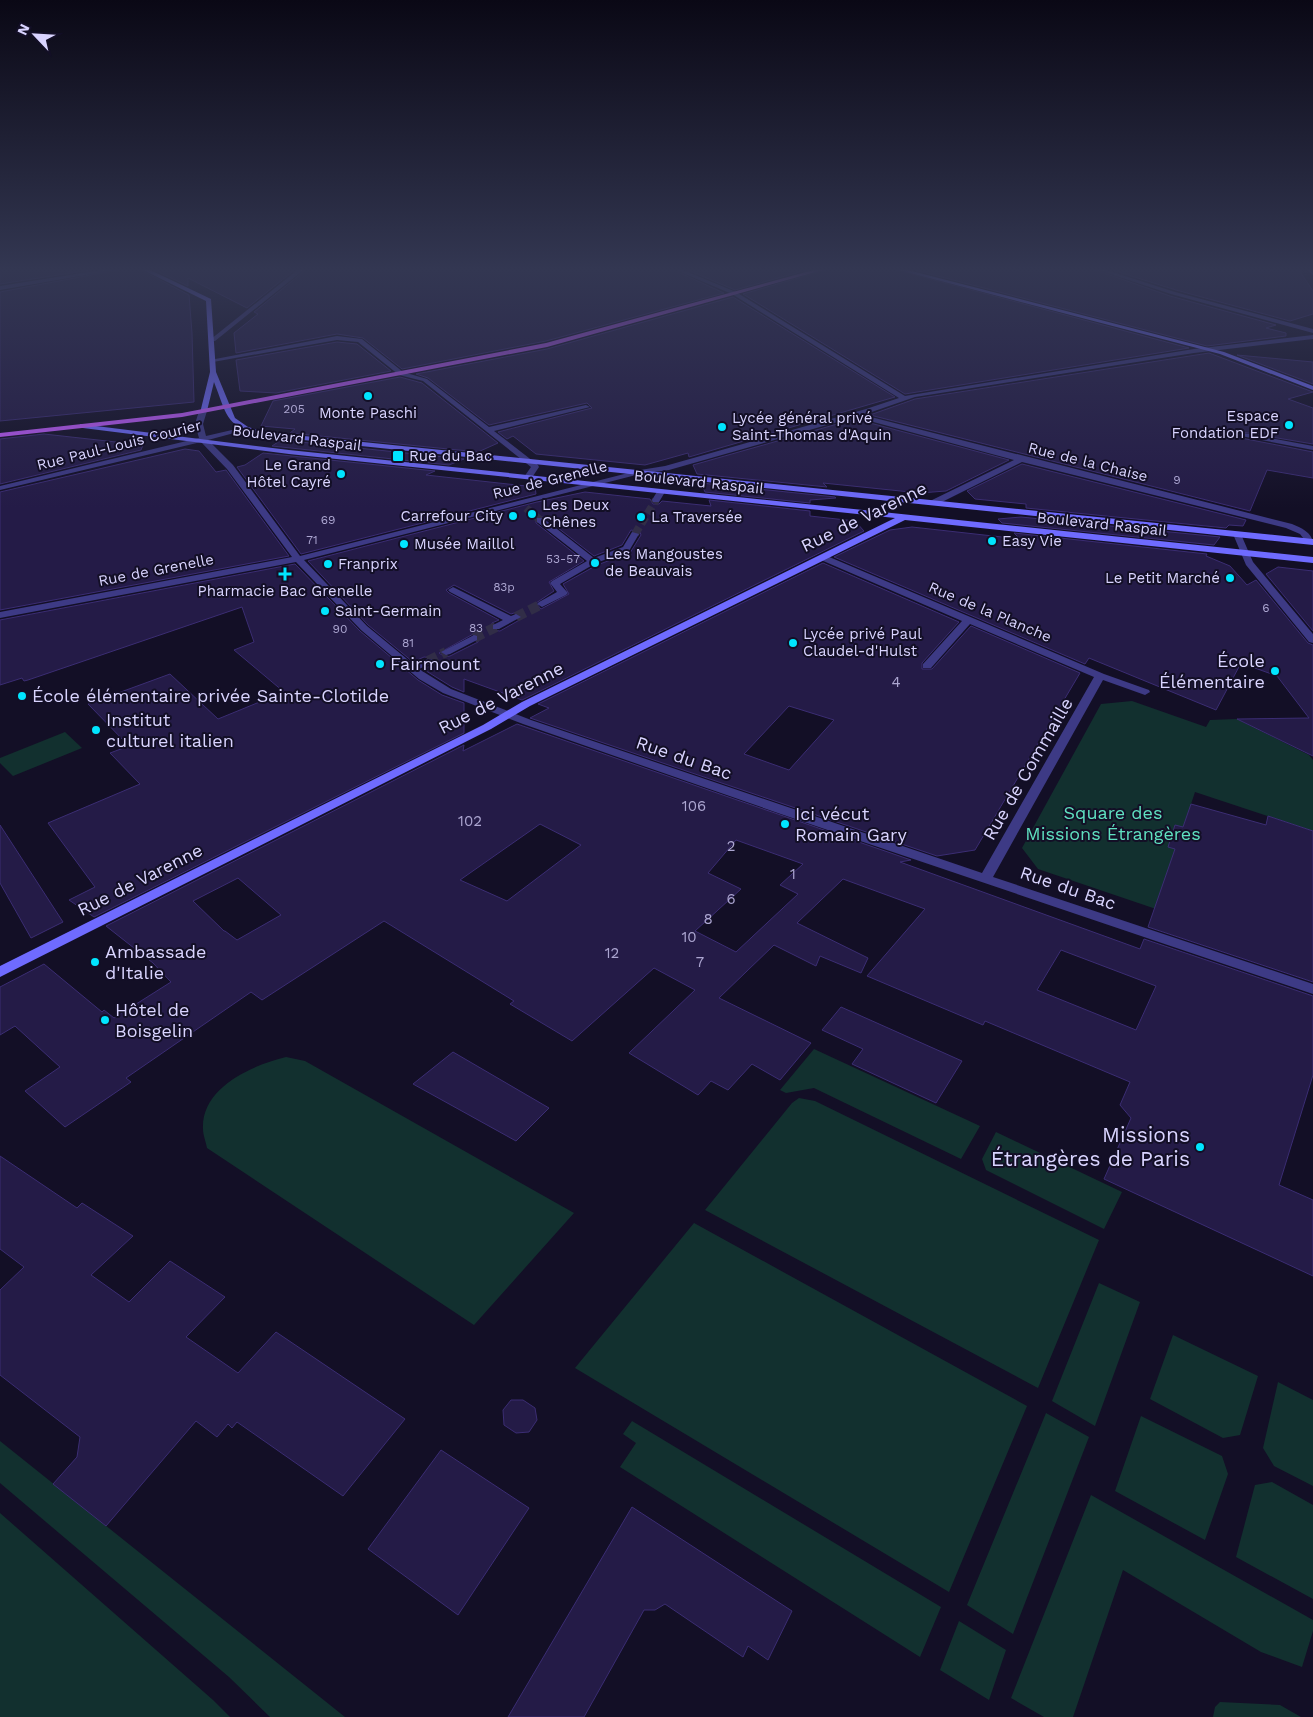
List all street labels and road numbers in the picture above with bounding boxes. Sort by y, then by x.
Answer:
street label: Rue Paul-Louis Courier [35,416,203,474]
street label: Boulevard Raspail [231,421,363,455]
street label: Rue de la Chaise [1026,438,1150,486]
street label: Rue de Grenelle [491,457,609,503]
street label: Boulevard Raspail [633,466,765,498]
street label: Rue de Varenne [797,477,930,556]
street label: Boulevard Raspail [1036,508,1168,540]
street label: Rue de Grenelle [97,550,215,590]
street label: Rue de la Planche [926,578,1054,646]
street label: Rue de Varenne [435,657,567,738]
street label: Rue de Commaille [978,694,1077,844]
street label: Rue du Bac [633,731,735,784]
street label: Rue de Varenne [74,839,206,920]
street label: Rue du Bac [1017,861,1119,914]

